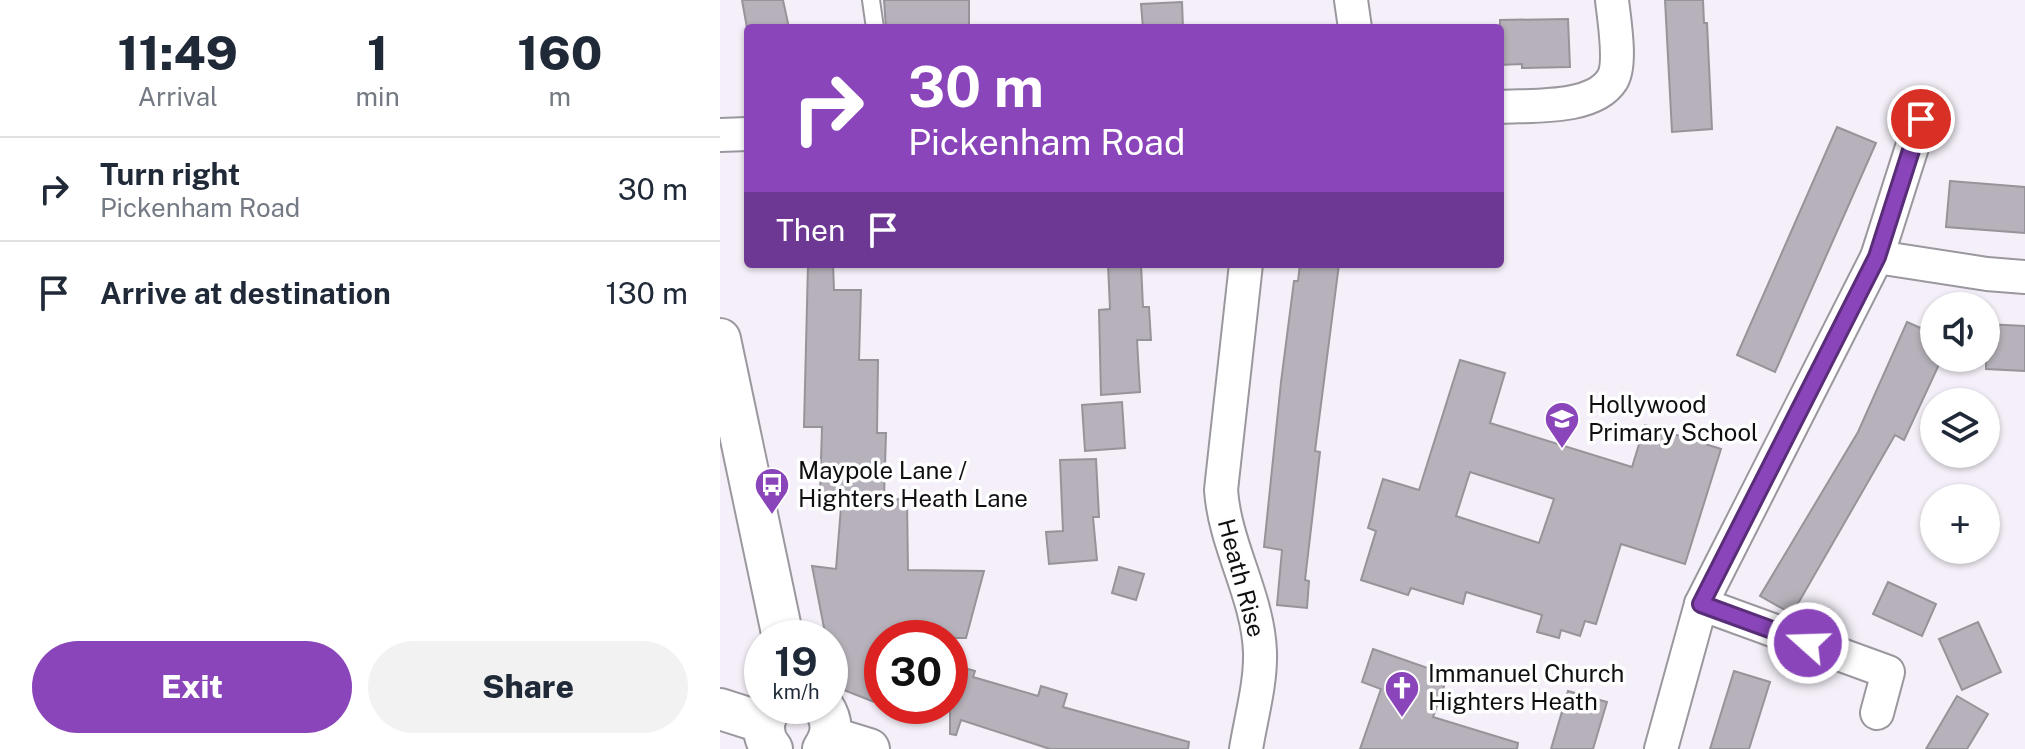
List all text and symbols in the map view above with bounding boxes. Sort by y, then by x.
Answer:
text: 11:49 [118,24,238,81]
text: 1 [367,24,388,81]
text: 160 [517,24,602,81]
text: 30 m [908,54,1044,120]
icon: right [776,56,880,160]
text: Arrival [138,81,218,112]
text: min [356,81,400,112]
text: m [549,81,571,112]
pin [1887,85,1955,153]
icon: arrive [1899,97,1943,141]
text: Pickenham Road [908,121,1185,163]
text: Turn right [100,156,240,192]
icon: right [32,167,76,211]
text: 30 m [618,171,688,207]
text: Pickenham Road [100,192,300,223]
icon: arrive [861,208,905,252]
text: Then [776,212,845,248]
icon: arrive [32,271,76,315]
text: Arrive at destination [100,275,391,311]
text: 130 m [605,275,688,311]
map controls [1920,292,2000,564]
button: sound [1920,292,2000,372]
button: layers [1920,388,2000,468]
place label: Hollywood Primary School [1588,390,1758,446]
school or university icon: Hollywood Primary School [1543,400,1581,450]
place label: Maypole Lane / Highters Heath Lane [798,456,1028,512]
bus stop icon: Maypole Lane / Highters Heath Lane [753,466,791,516]
button: + [1920,484,2000,564]
street label: Heath Rise [1213,516,1271,640]
position arrow [1766,601,1850,685]
speed limit sign: 30 [864,620,968,724]
text: 19 [774,638,818,685]
button: Exit [32,641,352,733]
button: Share [368,641,688,733]
place label: Immanuel Church Highters Heath [1428,659,1624,715]
church icon: Immanuel Church Highters Heath [1383,669,1421,719]
text: km/h [772,680,820,704]

